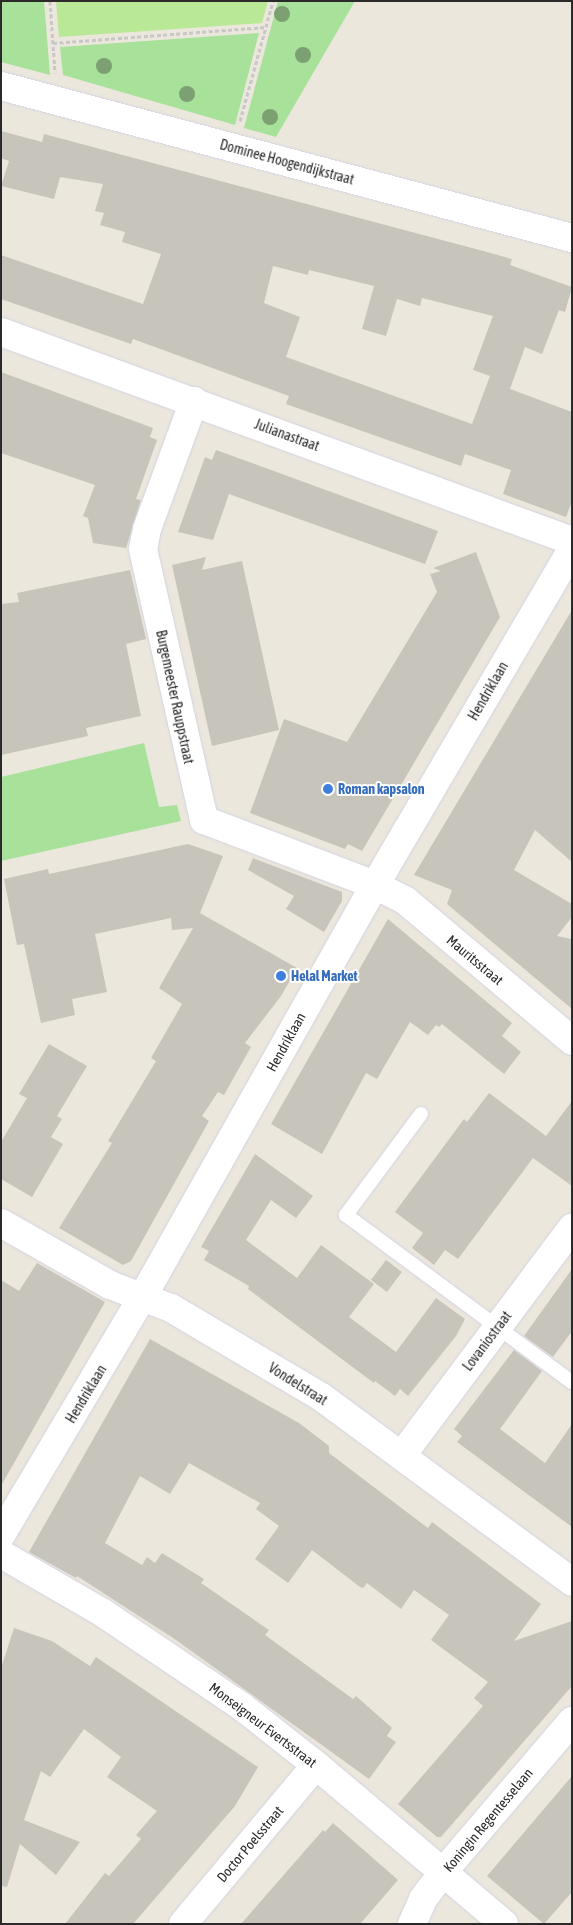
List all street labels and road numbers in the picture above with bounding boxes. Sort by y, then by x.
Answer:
street label: Dominee Hoogendijkstraat [218,136,356,188]
street label: Julianastraat [252,416,322,454]
street label: Burgemeester Rauppstraat [153,628,197,766]
street label: Hendriklaan [464,659,512,723]
street label: Mauritsstraat [443,931,507,989]
street label: Hendriklaan [263,1010,309,1074]
street label: Lovaniostraat [459,1308,515,1374]
street label: Vondelstraat [265,1359,331,1409]
street label: Hendriklaan [62,1362,110,1426]
street label: Monseigneur Evertsstraat [206,1679,320,1771]
street label: Koningin Regentesselaan [440,1765,536,1875]
street label: Doctor Poelsstraat [213,1802,287,1886]

